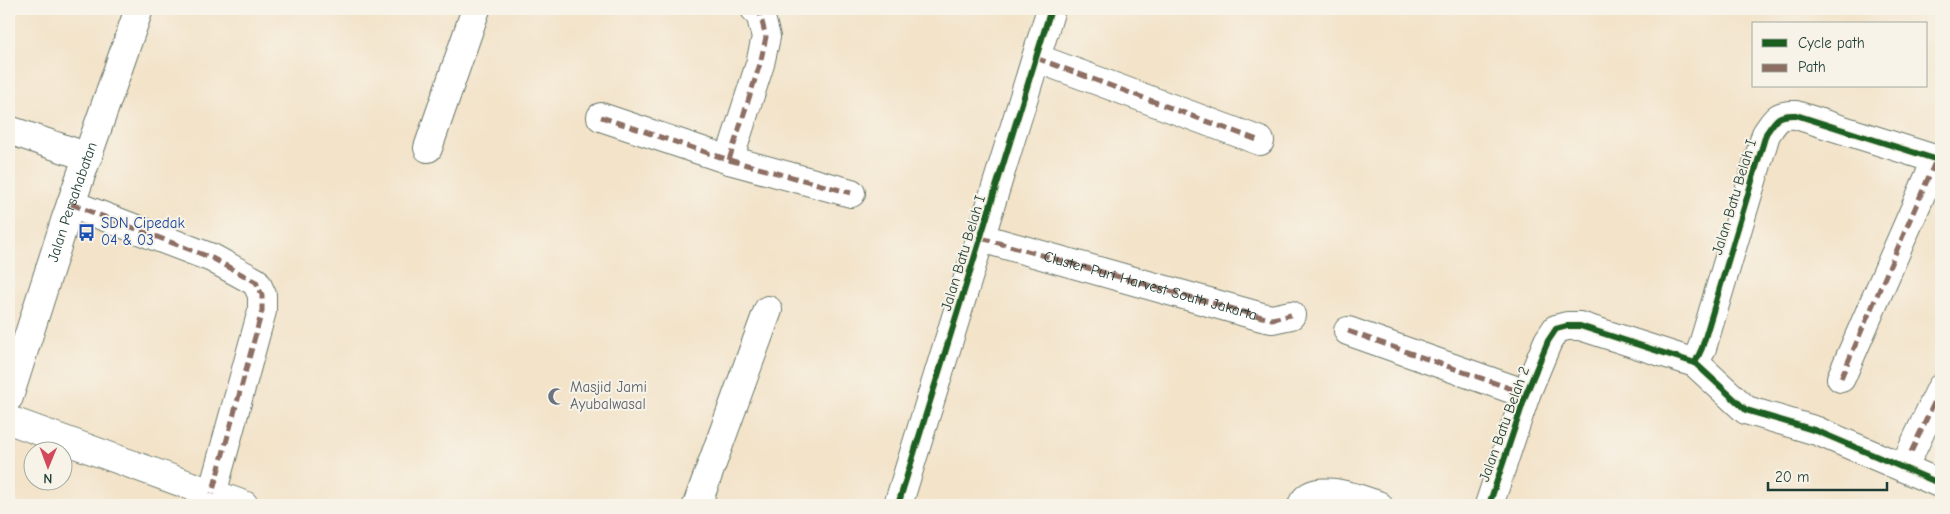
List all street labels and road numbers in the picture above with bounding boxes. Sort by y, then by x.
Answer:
street label: Jalan Batu Belah I [1708,137,1760,257]
street label: Jalan Persahabatan [44,140,101,264]
street label: Jalan Batu Belah I [937,193,989,313]
street label: Cluster Puri Harvest South Jakarta [1042,247,1259,324]
street label: Jalan Batu Belah 2 [1475,364,1533,484]

